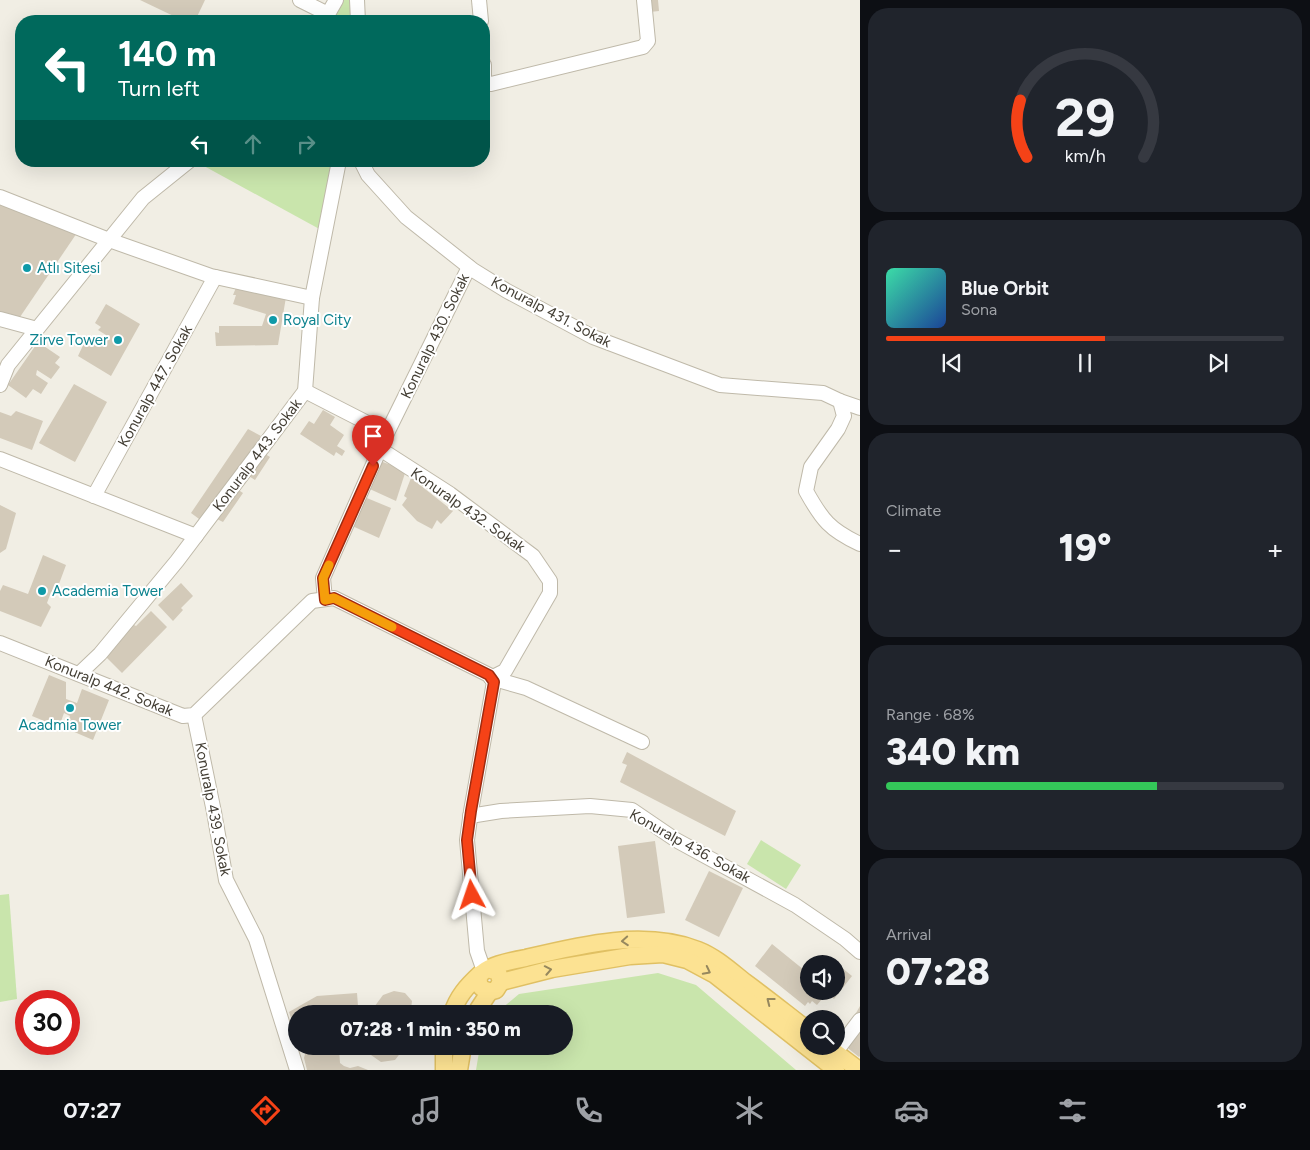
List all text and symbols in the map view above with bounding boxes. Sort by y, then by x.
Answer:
text: 140 m [118,33,216,75]
icon: left [35,35,100,100]
text: Turn left [118,75,200,102]
text: 29 [1055,87,1115,149]
icon: left [186,130,214,158]
icon: ahead [239,130,267,158]
icon: right [292,130,320,158]
text: km/h [1065,145,1105,166]
place label: Atlı Sitesi [37,259,100,277]
marker: Atlı Sitesi [21,262,33,274]
street label: Konuralp 430. Sokak [397,270,473,401]
street label: Konuralp 431. Sokak [488,273,615,352]
text: Blue Orbit [961,277,1049,300]
text: Sona [961,300,997,319]
place label: Royal City [283,311,351,329]
marker: Royal City [267,314,279,326]
street label: Konuralp 447. Sokak [114,321,196,450]
place label: Zirve Tower [30,331,108,349]
marker: Zirve Tower [112,334,124,346]
icon: previous [938,349,966,377]
icon: pause [1071,349,1099,377]
icon: next [1204,349,1232,377]
street label: Konuralp 443. Sokak [209,394,306,515]
pin [352,415,394,466]
icon: arrive [359,422,387,450]
street label: Konuralp 432. Sokak [407,464,529,557]
text: Climate [886,501,941,520]
text: 19° [1058,525,1112,571]
text: − [886,532,903,566]
text: + [1267,532,1284,566]
place label: Academia Tower [52,582,163,600]
marker: Academia Tower [36,585,48,597]
street label: Konuralp 442. Sokak [42,652,176,720]
marker: Acadmia Tower [64,702,76,714]
text: Range · 68% [886,705,975,724]
place label: Acadmia Tower [19,716,121,734]
text: 340 km [886,729,1020,775]
street label: Konuralp 439. Sokak [191,741,235,878]
street label: Konuralp 436. Sokak [626,805,754,887]
position arrow [445,868,497,920]
text: Arrival [886,925,931,944]
one-way arrow [621,936,629,947]
text: 07:28 [886,949,990,995]
map controls [800,955,845,1055]
button: sound [800,955,845,1000]
one-way arrow [544,965,553,976]
one-way arrow [701,965,710,975]
speed limit sign: 30 [15,990,80,1055]
one-way arrow [766,998,776,1007]
button: search [800,1010,845,1055]
text: 07:28 · 1 min · 350 m [340,1018,521,1041]
icon: directions [248,1093,283,1128]
icon: music [409,1093,444,1128]
icon: phone [571,1093,606,1128]
icon: climate [732,1093,767,1128]
icon: car [894,1093,929,1128]
icon: filters [1055,1093,1090,1128]
text: 07:27 [63,1097,121,1124]
text: 19° [1216,1097,1247,1124]

